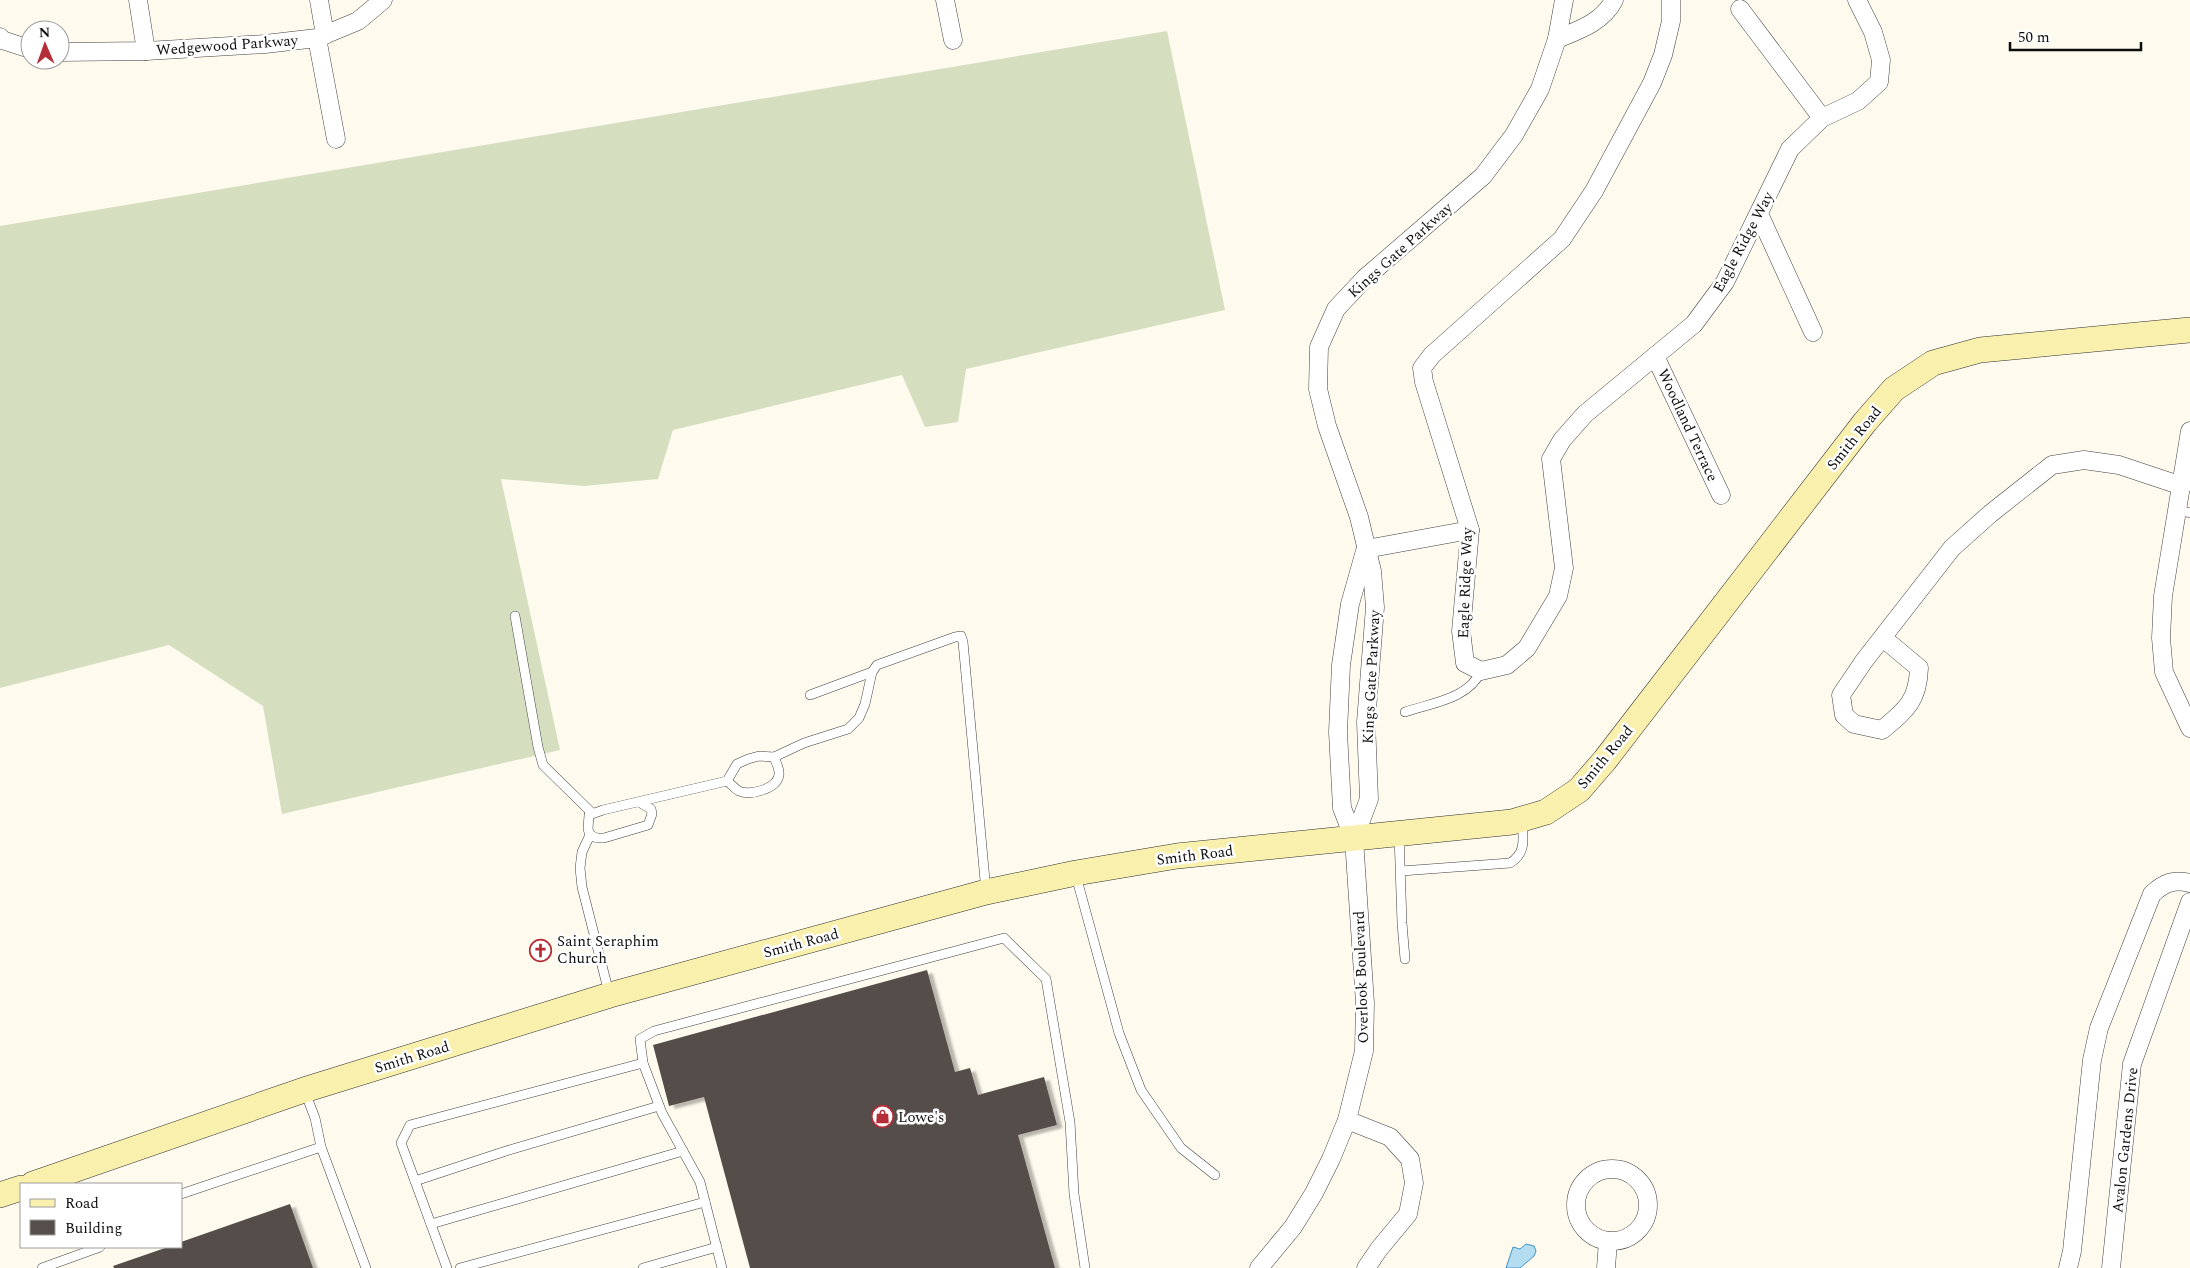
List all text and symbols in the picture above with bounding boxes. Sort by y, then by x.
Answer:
north arrow [20,20,70,70]
scale bar [2010,20,2141,52]
text: N [38,22,51,43]
text: 50 m [2018,26,2050,49]
street label: Wedgewood Parkway [155,29,299,62]
street label: Eagle Ridge Way [1707,187,1780,297]
street label: Kings Gate Parkway [1343,196,1458,304]
street label: Woodland Terrace [1651,365,1724,485]
street label: Smith Road [1821,401,1888,476]
street label: Eagle Ridge Way [1452,526,1479,639]
street label: Kings Gate Parkway [1357,609,1387,745]
street label: Smith Road [1572,720,1639,794]
street label: Smith Road [1155,839,1235,872]
street label: Overlook Boulevard [1348,910,1375,1044]
street label: Smith Road [761,922,841,965]
place label: Saint Seraphim Church [557,930,659,970]
church icon: Saint Seraphim Church [529,938,553,962]
street label: Smith Road [372,1035,452,1080]
street label: Avalon Gardens Drive [2106,1066,2145,1214]
shop icon: Lowe's [870,1105,894,1129]
place label: Lowe's [898,1106,944,1129]
legend [20,1183,182,1248]
text: Road [65,1192,99,1215]
text: Building [65,1217,122,1240]

